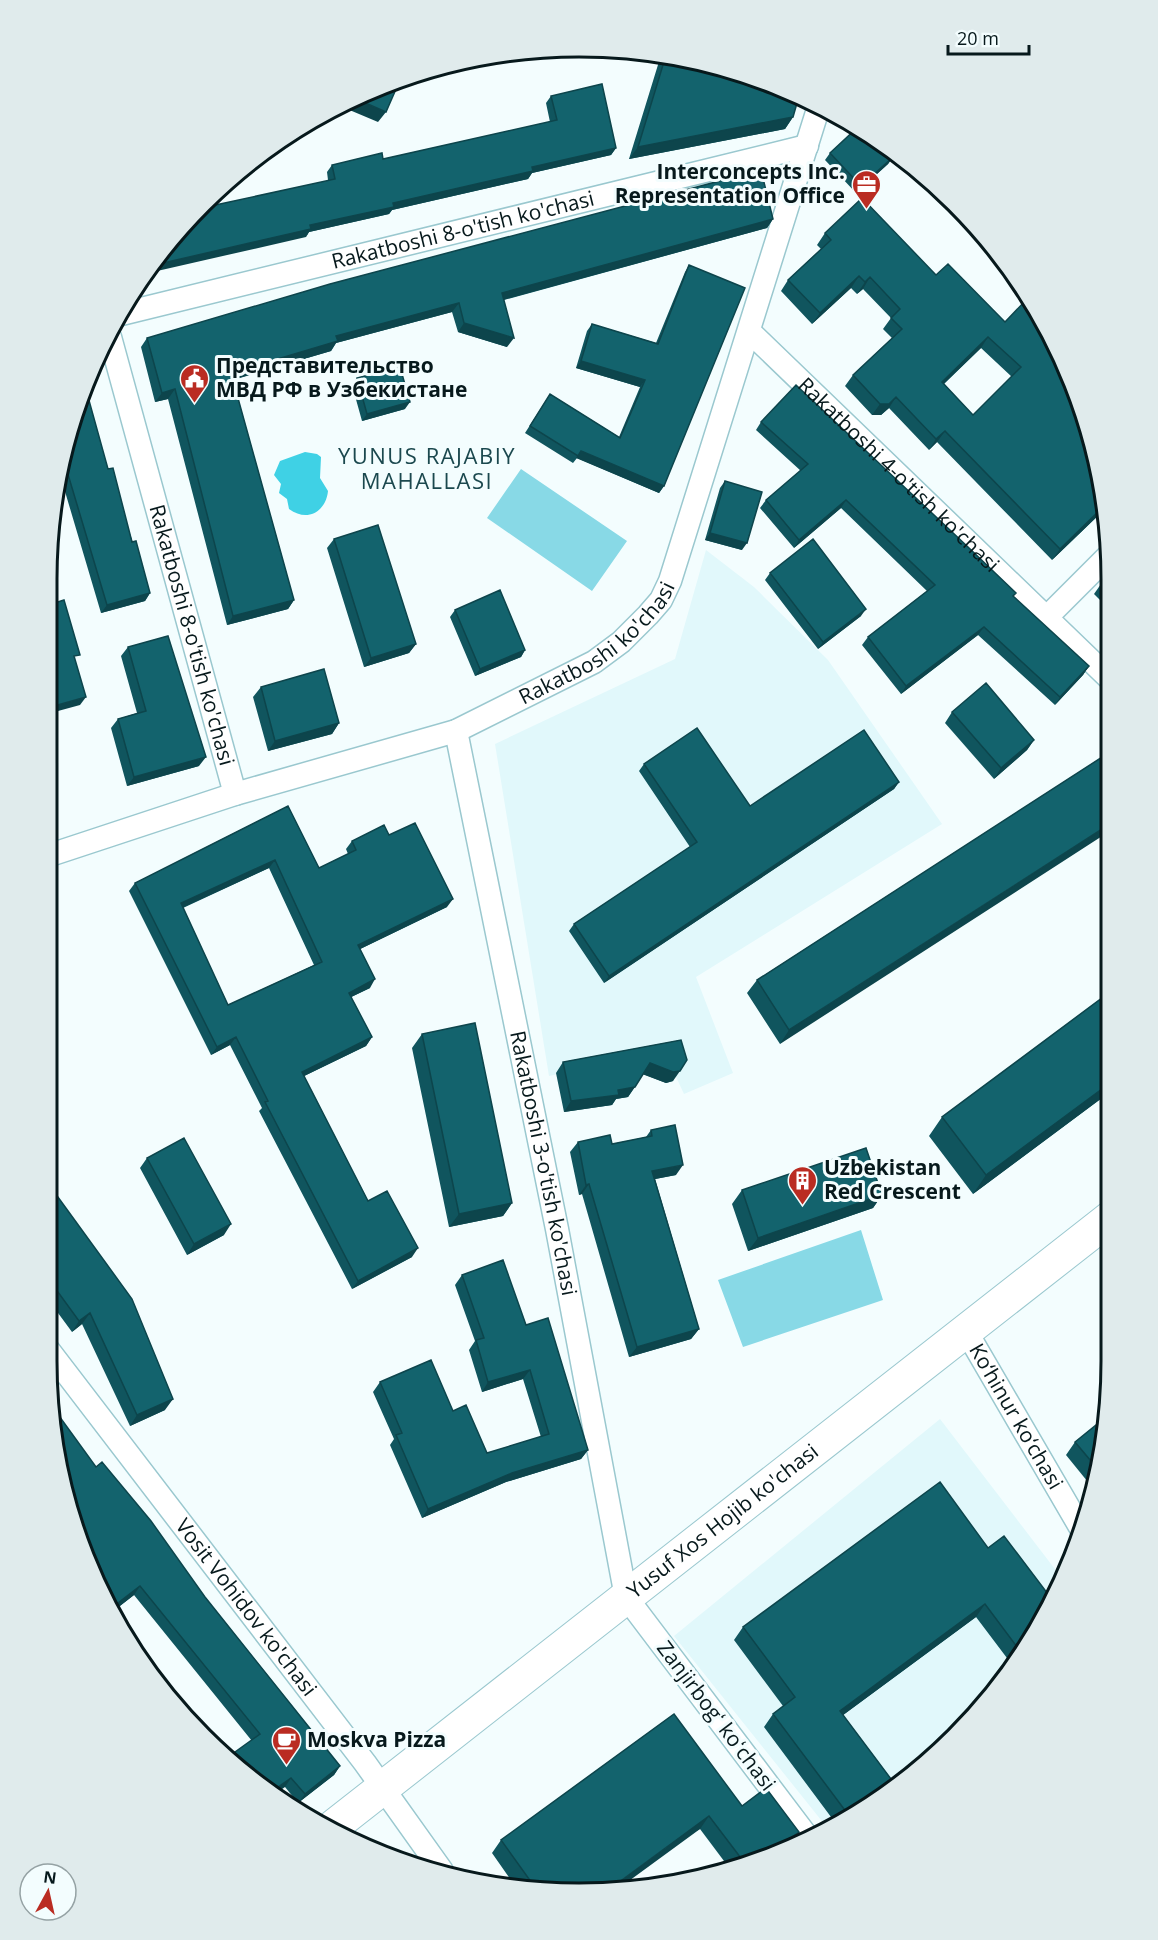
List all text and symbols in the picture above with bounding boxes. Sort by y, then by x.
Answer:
scale bar [948,18,1029,56]
text: 20 m [957,26,999,50]
place label: Interconcepts Inc. Representation Office [615,157,845,209]
office icon: Interconcepts Inc. Representation Office [850,168,882,210]
street label: Rakatboshi 8-o'tish ko'chasi [328,184,597,275]
place label: Представительство МВД РФ в Узбекистане [216,351,467,403]
public building icon: Представительство МВД РФ в Узбекистане [179,362,211,404]
street label: Rakatboshi 4-o'tish ko'chasi [792,371,1006,578]
district label: YUNUS RAJABIY MAHALLASI [338,440,516,495]
street label: Rakatboshi 8-o'tish ko'chasi [143,501,242,768]
street label: Rakatboshi ko'chasi [514,577,681,710]
street label: Rakatboshi 3-o'tish ko'chasi [504,1028,584,1298]
place label: Uzbekistan Red Crescent [824,1153,961,1205]
building icon: Uzbekistan Red Crescent [787,1164,819,1206]
street label: Ko‘hinur ko‘chasi [963,1338,1070,1494]
street label: Yusuf Xos Hojib ko'chasi [621,1437,824,1604]
street label: Vosit Vohidov ko'chasi [170,1512,324,1701]
street label: Zanjirbogʻ koʻchasi [651,1635,782,1796]
cafe icon: Moskva Pizza [270,1724,302,1766]
place label: Moskva Pizza [307,1725,446,1753]
north arrow [18,1862,78,1922]
text: N [42,1865,58,1889]

